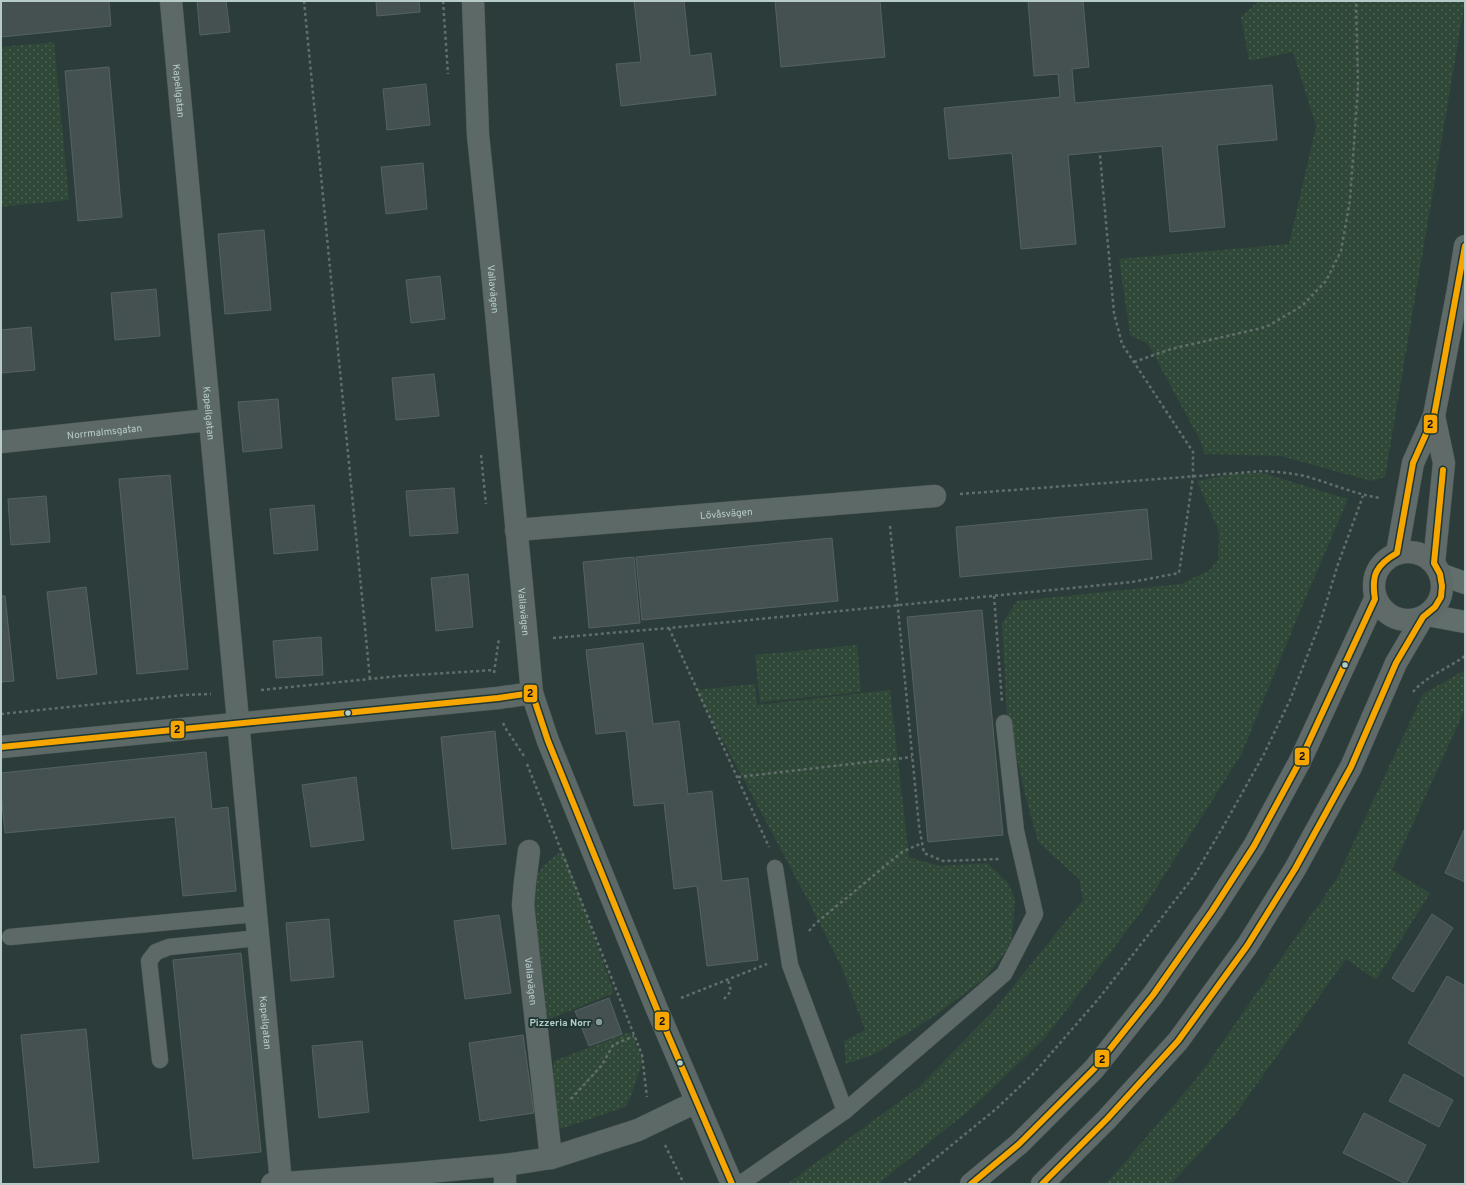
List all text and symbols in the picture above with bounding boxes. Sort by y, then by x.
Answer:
street label: Kapellgatan [169,63,187,118]
street label: Vallavägen [484,264,501,314]
street label: Kapellgatan [199,386,217,441]
line badge: 2 [1423,414,1438,434]
text: 2 [1427,418,1433,432]
street label: Norrmalmsgatan [66,422,143,443]
street label: Lövåsvägen [700,506,753,523]
street label: Vallavägen [514,587,532,637]
unlabelled marker [1340,660,1350,670]
line badge: 2 [523,684,538,703]
text: 2 [527,687,533,701]
unlabelled marker [343,708,353,718]
line badge: 2 [170,720,185,739]
text: 2 [174,723,180,737]
line badge: 2 [1294,747,1310,766]
text: 2 [1299,750,1305,764]
street label: Vallavägen [521,957,539,1006]
street label: Kapellgatan [256,995,274,1050]
line badge: 2 [654,1011,670,1031]
text: 2 [659,1015,665,1029]
place label: Pizzeria Norr [529,1017,592,1030]
marker: Pizzeria Norr [594,1017,604,1027]
line badge: 2 [1094,1049,1110,1068]
text: 2 [1099,1053,1105,1067]
unlabelled marker [675,1058,685,1068]

